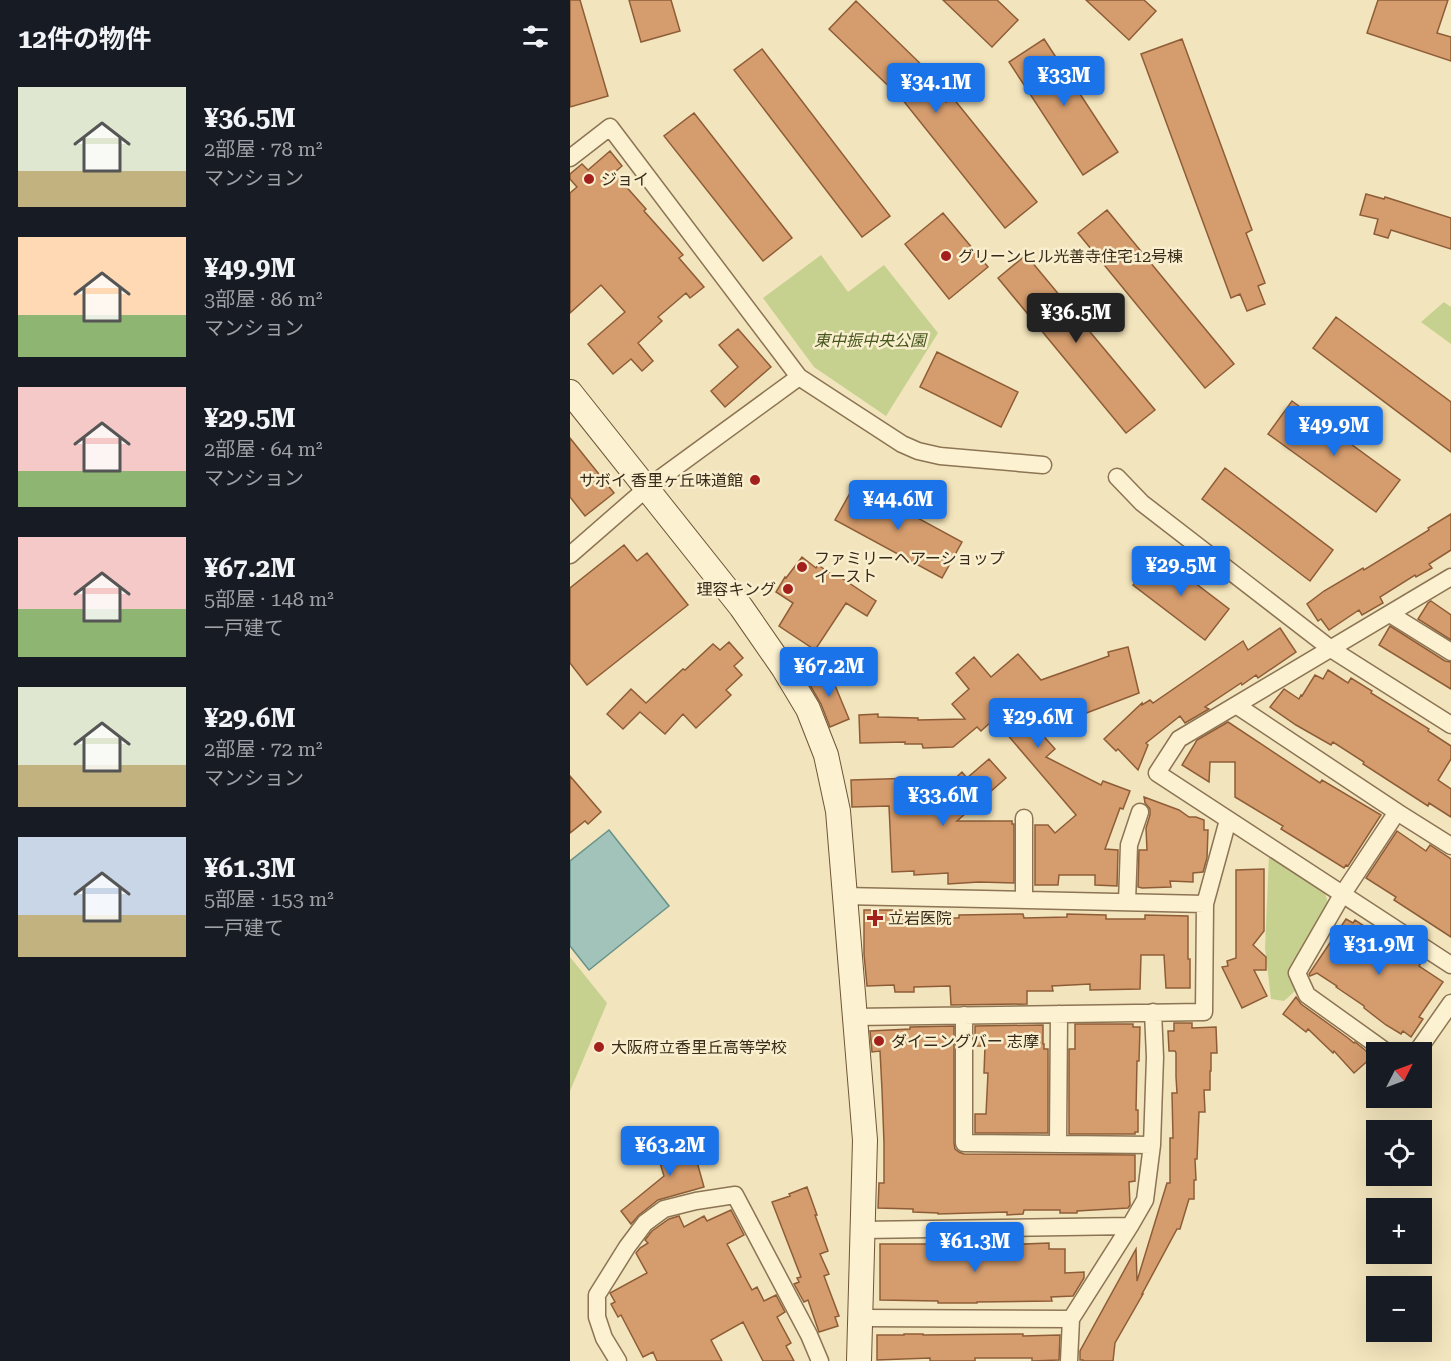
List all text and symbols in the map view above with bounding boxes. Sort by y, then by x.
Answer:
icon: filters [519,20,552,53]
text: 12件の物件 [18,24,151,54]
pin: ¥33M [1028,56,1100,107]
pin: ¥34.1M [887,63,985,114]
text: ¥33M [1038,63,1090,87]
text: ¥34.1M [901,70,971,94]
text: ¥36.5M [204,103,296,133]
icon: home [66,111,138,183]
text: 2部屋 · 78 m² [204,137,323,161]
text: マンション [204,166,304,190]
place label: ジョイ [601,170,649,189]
marker: ジョイ [582,172,596,186]
place label: グリーンヒル光善寺住宅12号棟 [958,247,1183,266]
marker: グリーンヒル光善寺住宅12号棟 [939,249,953,263]
text: ¥49.9M [204,253,296,283]
icon: home [66,261,138,333]
text: 3部屋 · 86 m² [204,287,323,311]
pin: ¥36.5M [1027,293,1125,344]
text: ¥36.5M [1041,300,1111,324]
text: マンション [204,316,304,340]
park label: 東中振中央公園 [814,331,928,350]
text: ¥29.5M [204,403,296,433]
pin: ¥49.9M [1285,406,1383,457]
icon: home [66,411,138,483]
text: ¥49.9M [1299,413,1369,437]
text: 2部屋 · 64 m² [204,437,323,461]
text: マンション [204,466,304,490]
place label: サボイ 香里ヶ丘味道館 [579,471,743,490]
marker: サボイ 香里ヶ丘味道館 [748,473,762,487]
pin: ¥44.6M [849,480,947,531]
text: ¥44.6M [863,487,933,511]
pin: ¥29.5M [1132,546,1230,597]
place label: ファミリーヘアーショップ イースト [814,549,1005,586]
text: ¥67.2M [204,553,296,583]
text: ¥29.5M [1146,553,1216,577]
marker: ファミリーヘアーショップ イースト [795,560,809,574]
icon: home [66,561,138,633]
place label: 理容キング [696,580,776,599]
marker: 理容キング [781,582,795,596]
text: 5部屋 · 148 m² [204,587,334,611]
text: 一戸建て [204,616,284,640]
pin: ¥67.2M [780,647,878,698]
text: ¥67.2M [794,654,864,678]
pin: ¥29.6M [989,698,1087,749]
text: ¥29.6M [204,703,296,733]
text: ¥29.6M [1003,705,1073,729]
icon: home [66,711,138,783]
text: 2部屋 · 72 m² [204,737,323,761]
text: マンション [204,766,304,790]
pin: ¥33.6M [894,776,992,827]
text: ¥33.6M [908,783,978,807]
text: ¥61.3M [204,853,296,883]
icon: home [66,861,138,933]
text: 5部屋 · 153 m² [204,887,334,911]
marker: 立岩医院 [866,909,884,927]
place label: 立岩医院 [888,909,952,928]
text: 一戸建て [204,916,284,940]
pin: ¥31.9M [1330,925,1428,976]
text: ¥31.9M [1344,932,1414,956]
place label: ダイニングバー 志摩 [891,1032,1039,1051]
marker: ダイニングバー 志摩 [872,1034,886,1048]
place label: 大阪府立香里丘高等学校 [611,1038,787,1057]
marker: 大阪府立香里丘高等学校 [592,1040,606,1054]
north arrow [1366,1042,1432,1108]
map controls [1366,1042,1432,1342]
button: locate [1366,1120,1432,1186]
pin: ¥63.2M [621,1126,719,1177]
text: ¥63.2M [635,1133,705,1157]
button: + [1366,1198,1432,1264]
pin: ¥61.3M [926,1222,1024,1273]
text: ¥61.3M [940,1229,1010,1253]
button: − [1366,1276,1432,1342]

